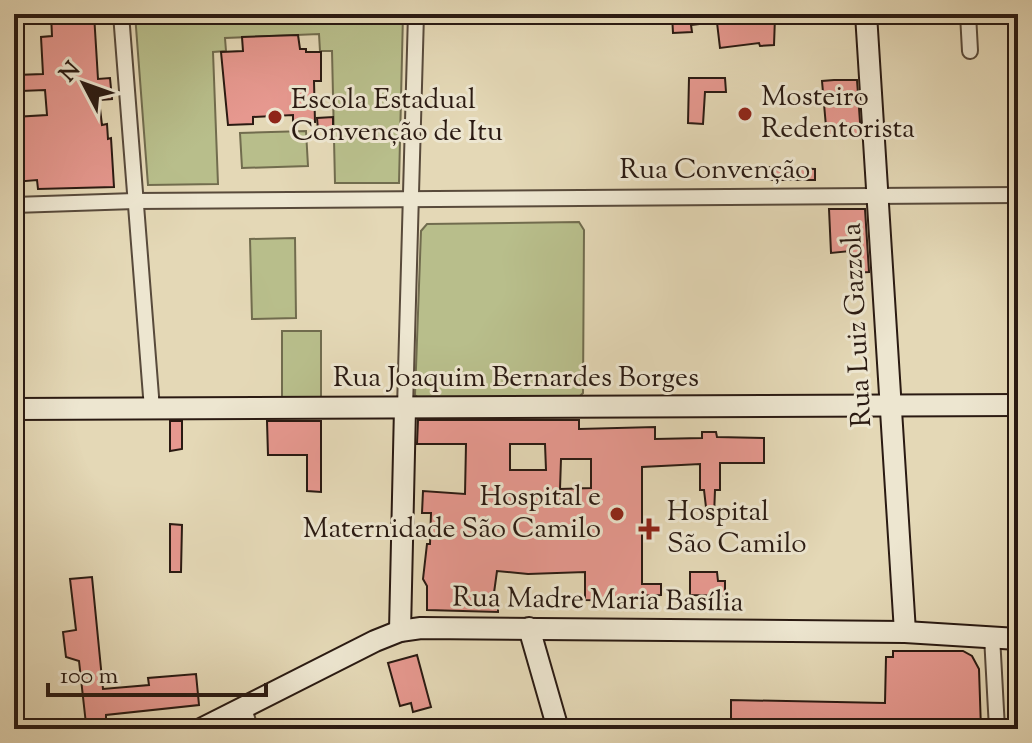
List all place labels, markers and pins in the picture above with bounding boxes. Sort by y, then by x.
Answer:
place label: Mosteiro Redentorista [761,78,915,150]
place label: Escola Estadual Convenção de Itu [291,81,503,153]
marker: Mosteiro Redentorista [736,105,754,123]
marker: Escola Estadual Convenção de Itu [266,108,284,126]
place label: Hospital e Maternidade São Camilo [303,478,601,550]
place label: Hospital São Camilo [667,493,807,565]
marker: Hospital e Maternidade São Camilo [608,505,626,523]
marker: Hospital São Camilo [638,518,660,540]

